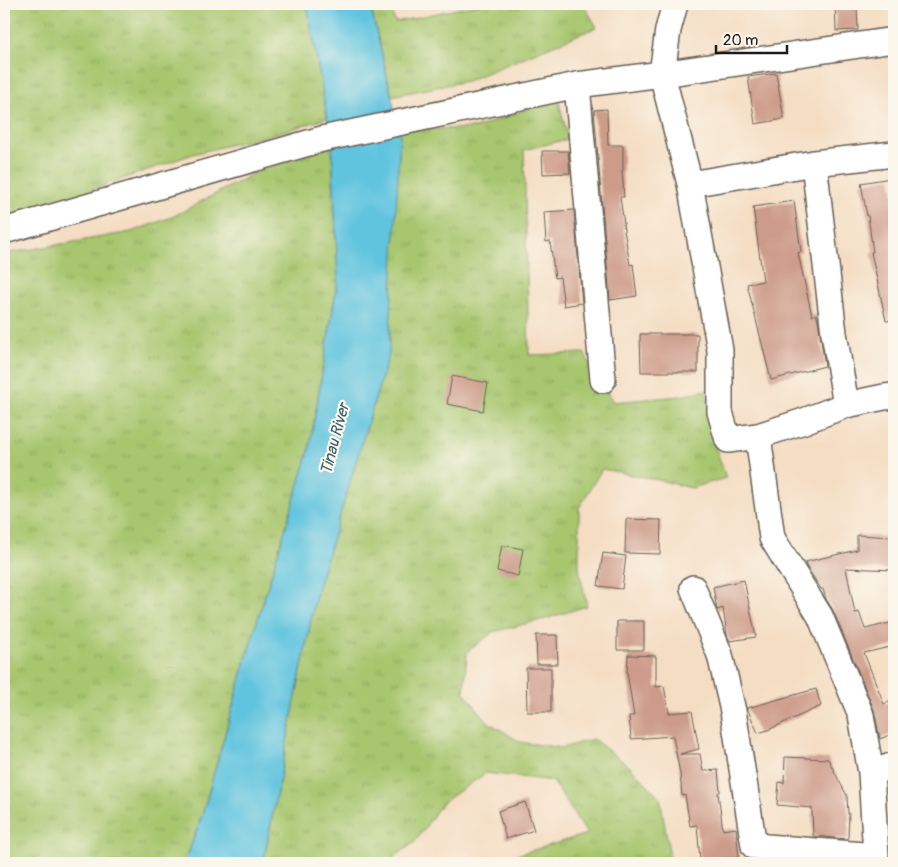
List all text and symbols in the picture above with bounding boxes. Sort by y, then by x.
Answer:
scale bar [716,22,787,54]
text: 20 m [723,31,758,50]
water label: Tinau River [316,399,355,477]

